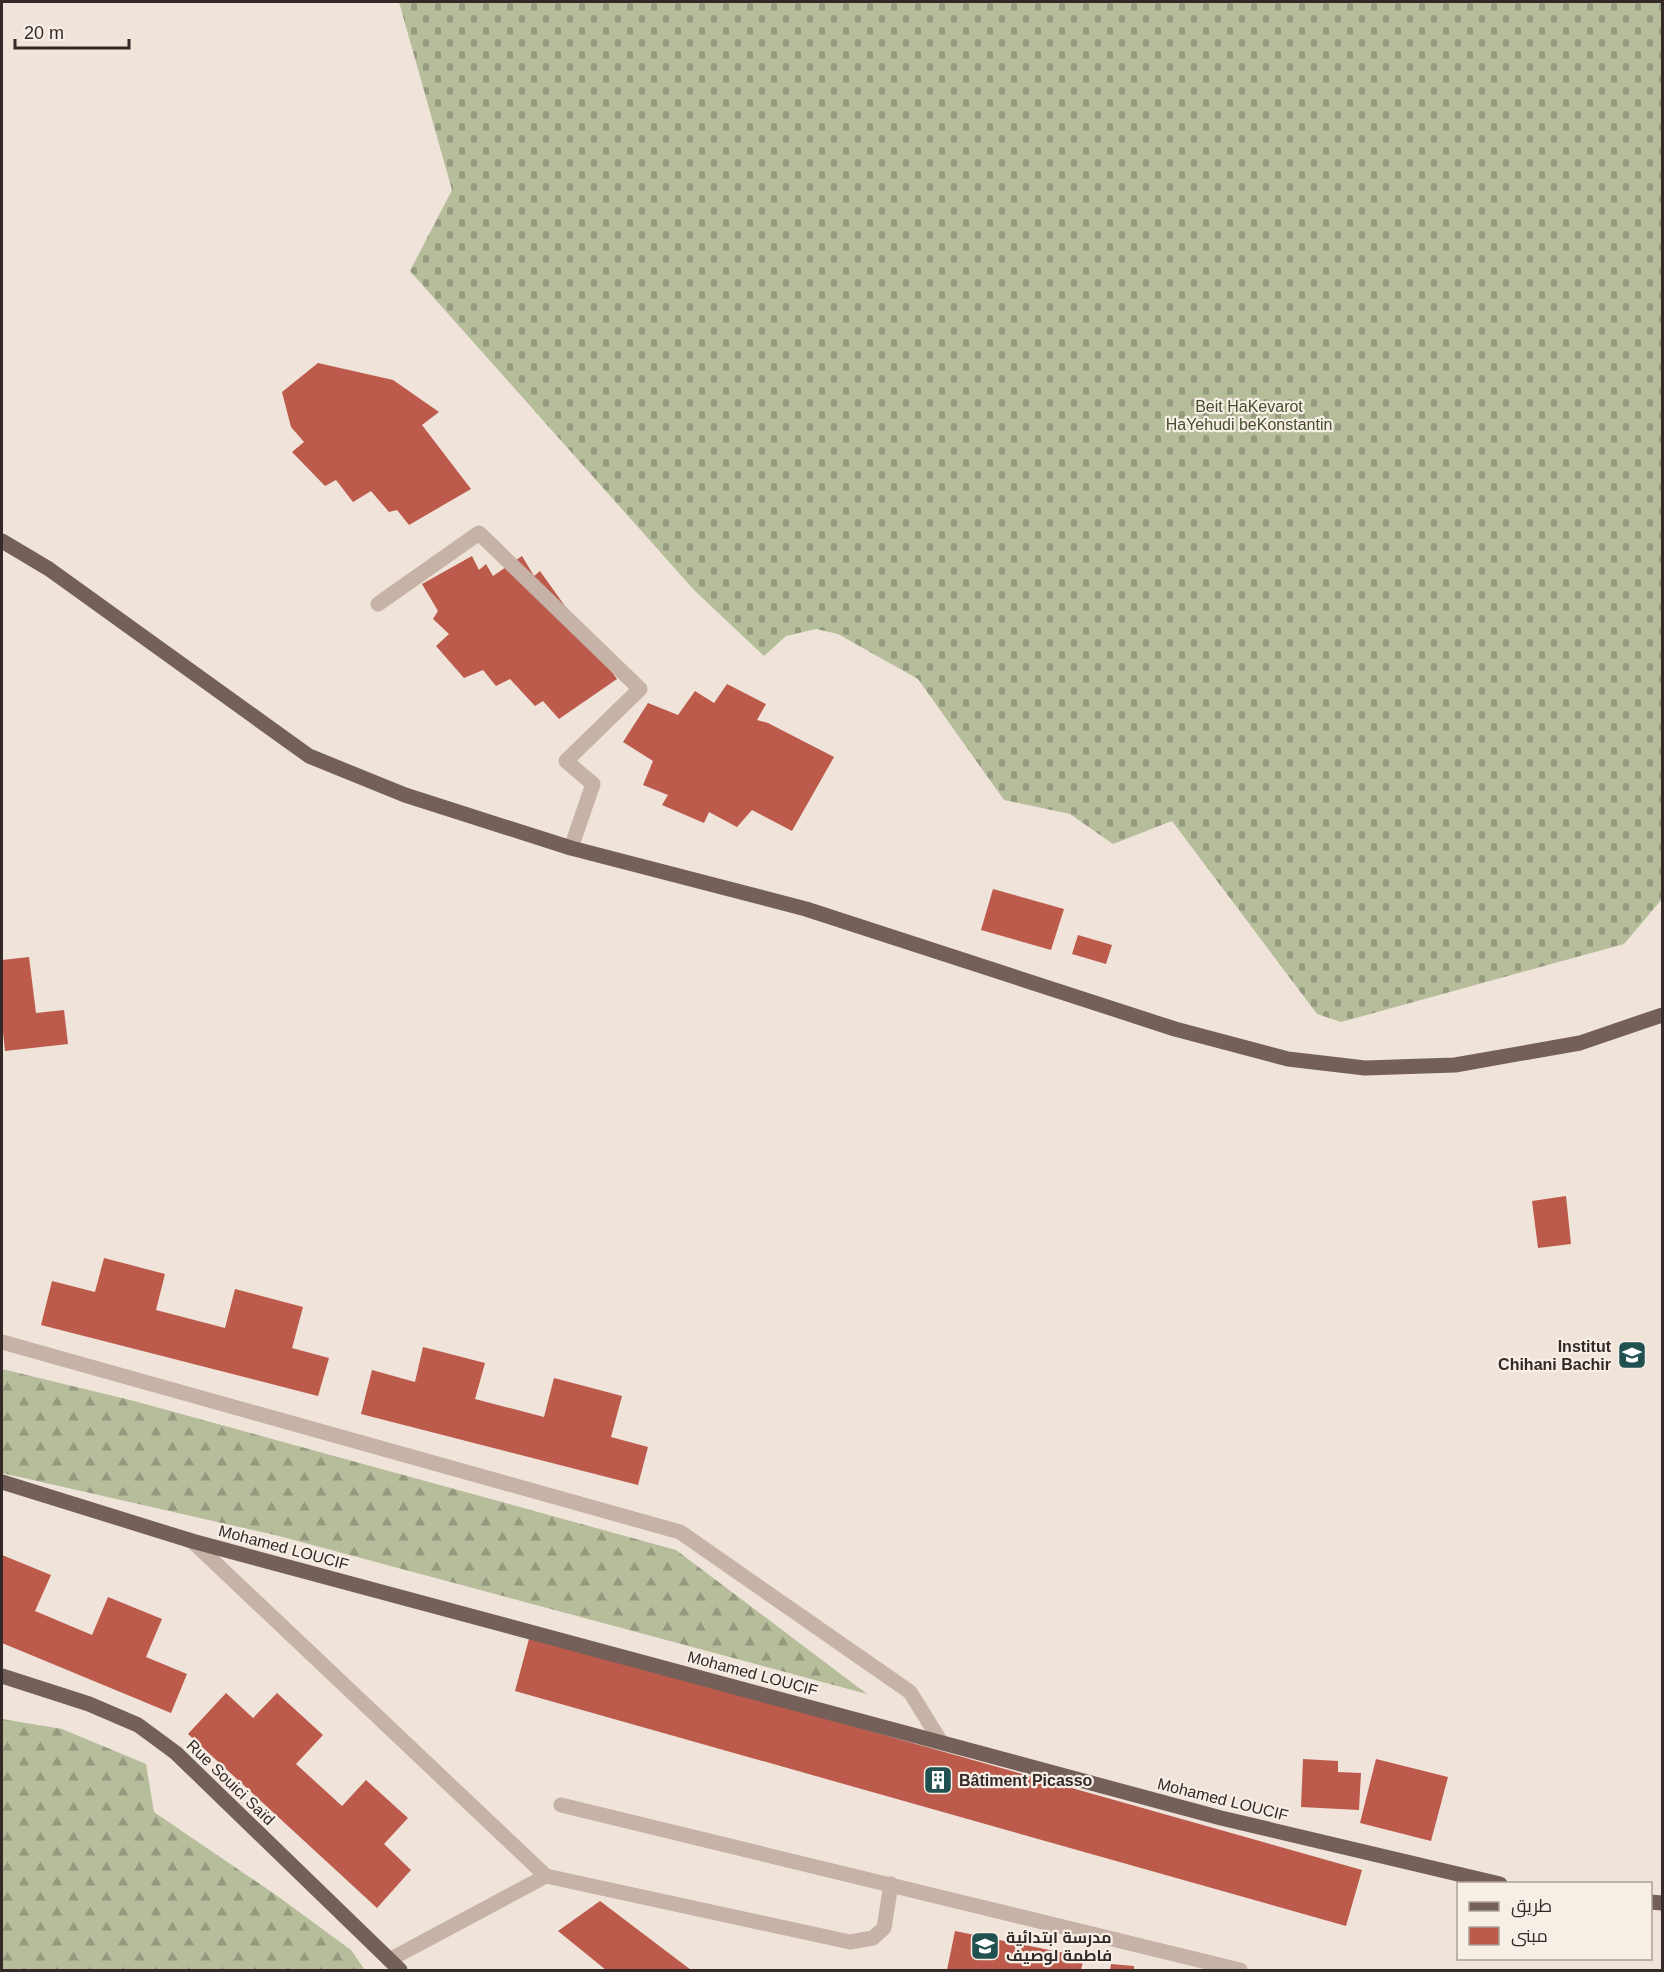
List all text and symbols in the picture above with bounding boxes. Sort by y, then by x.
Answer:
scale bar [15,12,129,50]
text: 20 m [24,23,64,43]
park label: Beit HaKevarot HaYehudi beKonstantin [1166,398,1332,433]
place label: Institut Chihani Bachir [1498,1338,1612,1373]
school or university icon: Institut Chihani Bachir [1616,1339,1648,1371]
street label: Mohamed LOUCIF [217,1522,351,1573]
street label: Mohamed LOUCIF [686,1648,820,1699]
street label: Rue Souici Saïd [183,1736,278,1828]
building icon: Bâtiment Picasso [922,1764,954,1796]
place label: Bâtiment Picasso [959,1772,1093,1789]
street label: Mohamed LOUCIF [1156,1775,1290,1824]
legend [1457,1882,1652,1960]
text: طريق [1511,1896,1552,1918]
text: مبنى [1511,1926,1548,1947]
place label: مدرسة ابتدائية فاطمة لوصيف [1006,1929,1112,1965]
school or university icon: مدرسة ابتدائية فاطمة لوصيف [969,1930,1001,1962]

